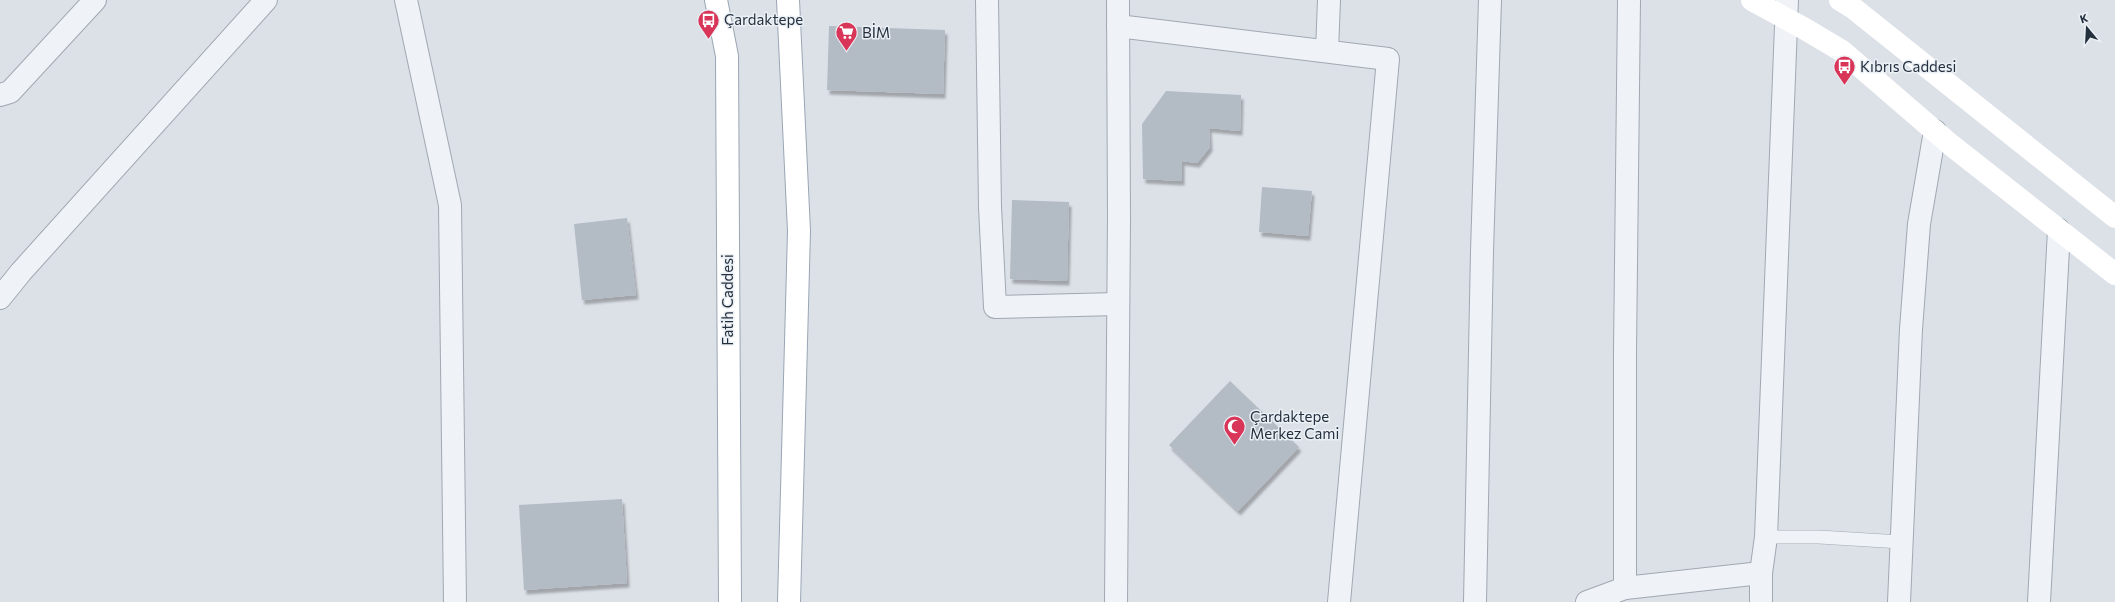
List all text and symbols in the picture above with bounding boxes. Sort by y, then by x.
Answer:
bus stop icon: Çardaktepe [696,7,722,40]
north arrow [2067,8,2107,48]
place label: Çardaktepe [724,10,803,28]
text: K [2078,11,2090,25]
supermarket icon: BİM [834,20,860,53]
place label: BİM [862,23,890,41]
bus stop icon: Kıbrıs Caddesi [1832,54,1858,87]
place label: Kıbrıs Caddesi [1860,57,1956,75]
street label: Fatih Caddesi [718,254,736,346]
place label: Çardaktepe Merkez Cami [1250,407,1339,442]
mosque icon: Çardaktepe Merkez Cami [1221,413,1247,446]

